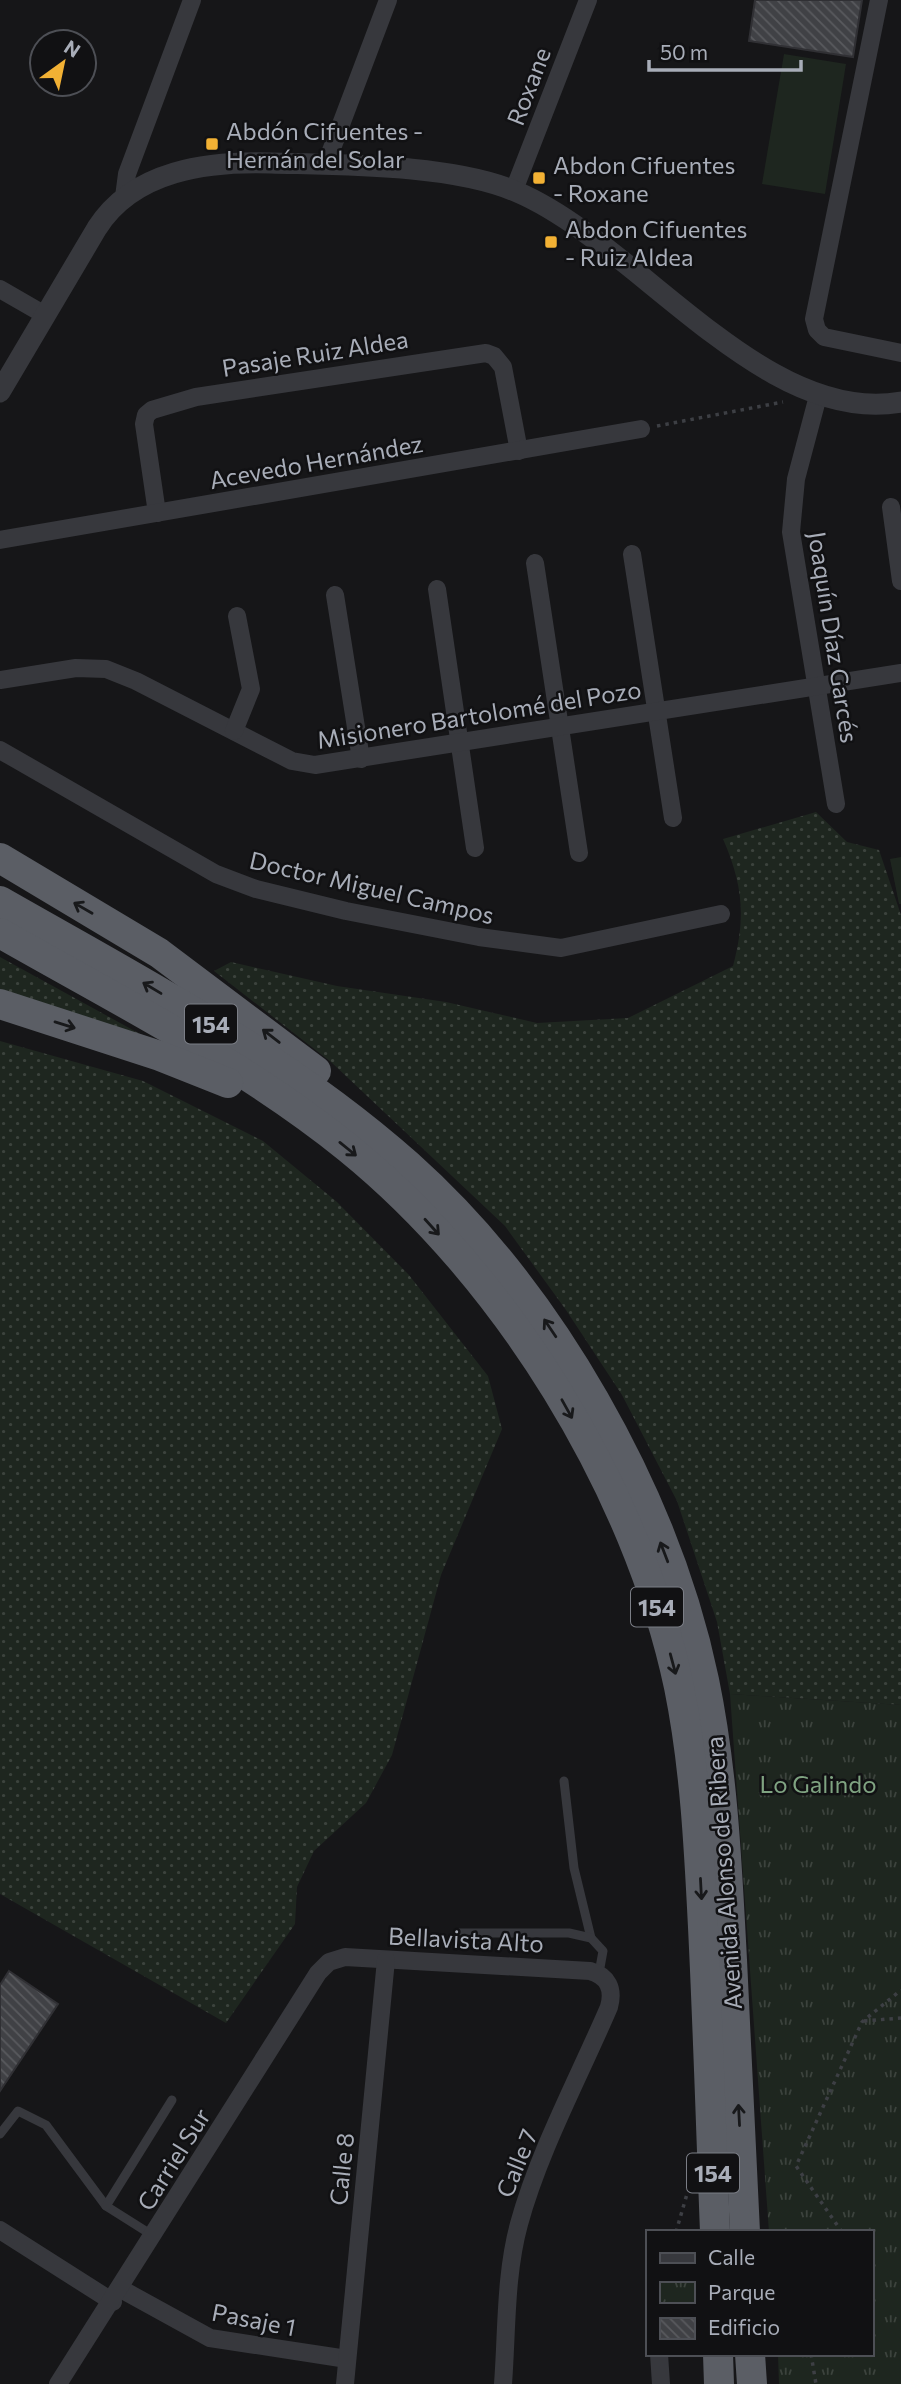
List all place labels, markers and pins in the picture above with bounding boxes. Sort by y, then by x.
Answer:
place label: Abdón Cifuentes - Hernán del Solar [226,116,423,173]
marker: Abdón Cifuentes - Hernán del Solar [204,136,220,152]
place label: Abdon Cifuentes - Roxane [553,150,735,207]
marker: Abdon Cifuentes - Roxane [531,170,547,186]
place label: Abdon Cifuentes - Ruiz Aldea [565,214,747,271]
marker: Abdon Cifuentes - Ruiz Aldea [543,234,559,250]

